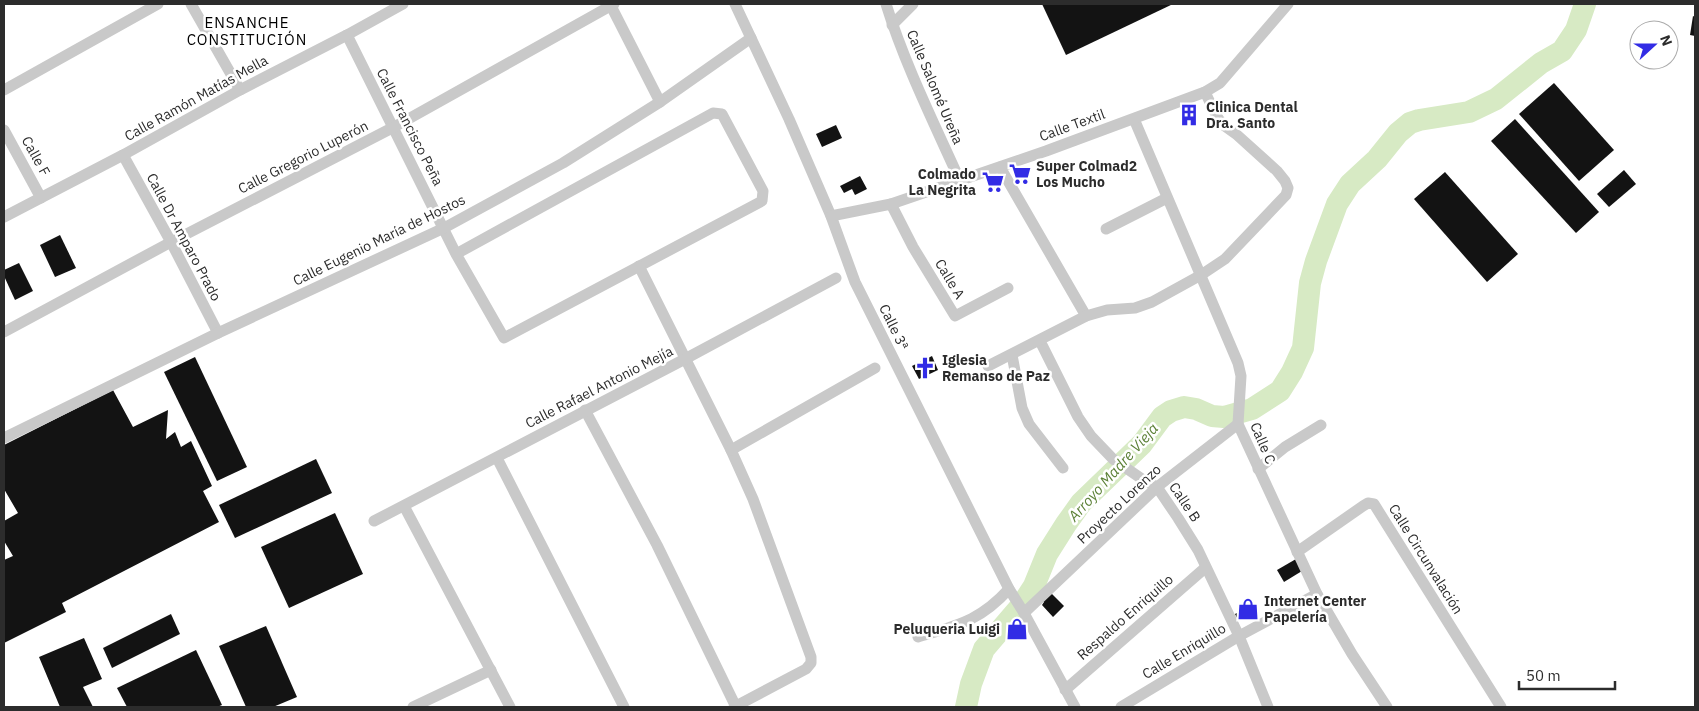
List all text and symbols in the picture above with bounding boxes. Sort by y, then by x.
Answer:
district label: ENSANCHE CONSTITUCIÓN [187,13,307,49]
north arrow [1629,20,1679,70]
street label: Calle Salomé Ureña [903,27,967,148]
text: N [1656,32,1676,48]
street label: Calle Ramón Matías Mella [121,51,271,145]
street label: Calle Francisco Peña [373,65,448,189]
place label: Clinica Dental Dra. Santo [1206,98,1298,132]
building icon: Clinica Dental Dra. Santo [1176,102,1202,128]
street label: Calle Textil [1037,105,1108,145]
street label: Calle Gregorio Luperón [235,116,371,198]
street label: Calle F [18,133,54,179]
place label: Super Colmad2 Los Mucho [1036,157,1137,191]
supermarket icon: Super Colmad2 Los Mucho [1007,161,1033,187]
place label: Colmado La Negrita [909,165,976,199]
supermarket icon: Colmado La Negrita [980,169,1006,195]
street label: Calle Dr Amparo Prado [143,170,225,304]
street label: Calle Eugenio María de Hostos [290,190,468,290]
street label: Calle A [931,256,969,302]
street label: Calle 3ª [875,301,913,353]
street label: Calle Rafael Antonio Mejía [522,342,676,432]
place label: Iglesia Remanso de Paz [942,351,1050,385]
church icon: Iglesia Remanso de Paz [912,355,938,381]
water label: Arroyo Madre Vieja [1063,419,1162,526]
street label: Calle C [1246,420,1280,467]
street label: Proyecto Lorenzo [1073,460,1165,548]
street label: Calle B [1165,479,1205,525]
street label: Calle Circunvalación [1385,501,1467,617]
street label: Respaldo Enriquillo [1073,570,1177,664]
place label: Internet Center Papelería [1264,592,1367,626]
shop icon: Internet Center Papelería [1235,596,1261,622]
shop icon: Peluqueria Luigi [1004,616,1030,642]
street label: Calle Enriquillo [1139,619,1229,683]
place label: Peluqueria Luigi [894,620,1000,638]
scale bar [1519,658,1615,690]
text: 50 m [1526,666,1561,685]

